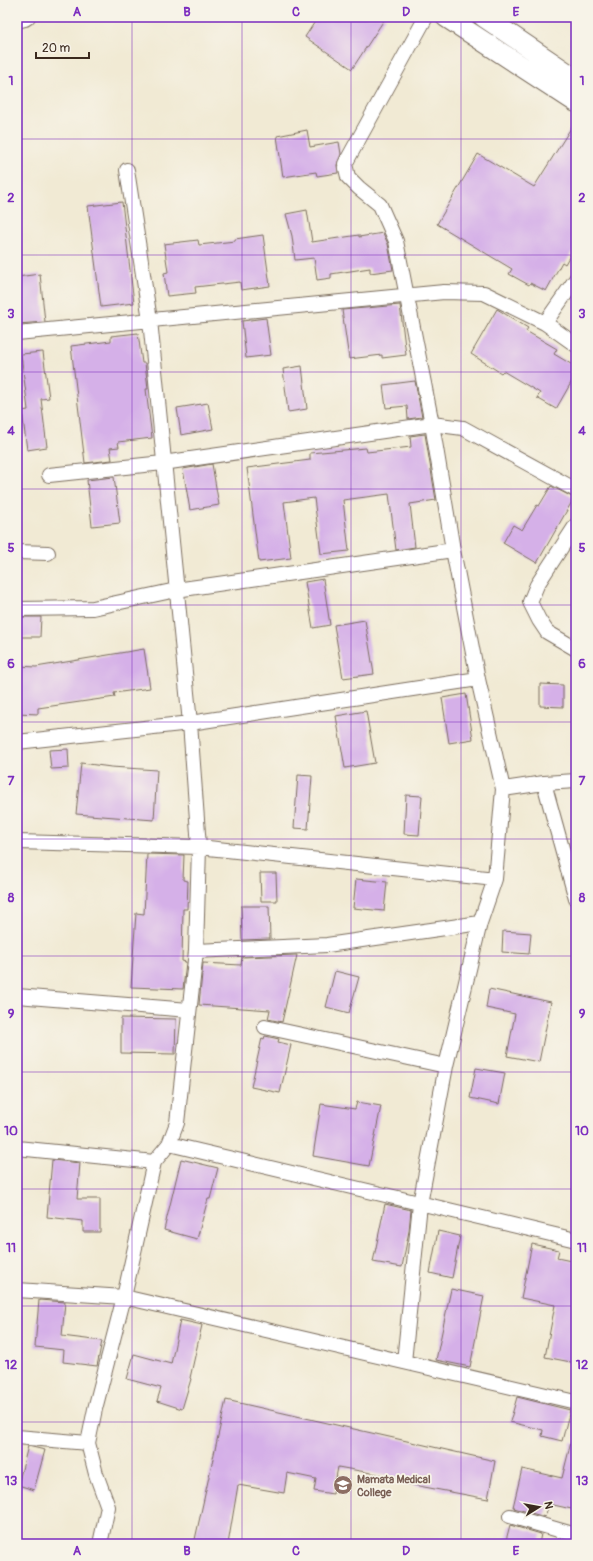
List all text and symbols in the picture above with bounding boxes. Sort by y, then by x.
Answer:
text: A [73,4,82,20]
text: B [183,4,191,20]
text: C [292,4,300,20]
text: D [402,4,410,20]
text: E [513,4,520,20]
scale bar [36,34,89,60]
text: 20 m [42,41,71,56]
text: 1 [8,73,14,89]
text: 1 [579,73,585,89]
text: 2 [7,190,15,206]
text: 2 [578,190,586,206]
text: 3 [7,306,15,322]
text: 3 [578,306,586,322]
text: 4 [7,423,15,439]
text: 4 [578,423,586,439]
text: 5 [7,540,15,556]
text: 5 [578,540,586,556]
text: 6 [7,656,15,672]
text: 6 [578,656,586,672]
text: 7 [8,773,15,789]
text: 7 [579,773,586,789]
text: 8 [8,890,15,906]
text: 8 [579,890,586,906]
text: 9 [8,1006,15,1022]
text: 9 [579,1006,586,1022]
text: 10 [4,1123,18,1139]
text: 10 [575,1123,589,1139]
text: 11 [6,1240,16,1256]
text: 11 [577,1240,587,1256]
text: 12 [5,1357,17,1373]
text: 12 [576,1357,588,1373]
text: 13 [5,1473,17,1489]
place label: Mamata Medical College [357,1473,431,1499]
text: 13 [576,1473,588,1489]
school or university icon: Mamata Medical College [332,1474,354,1496]
north arrow [519,1487,559,1527]
text: N [541,1500,556,1511]
text: A [73,1543,82,1559]
text: B [183,1543,191,1559]
text: C [292,1543,300,1559]
text: D [402,1543,410,1559]
text: E [513,1543,520,1559]

